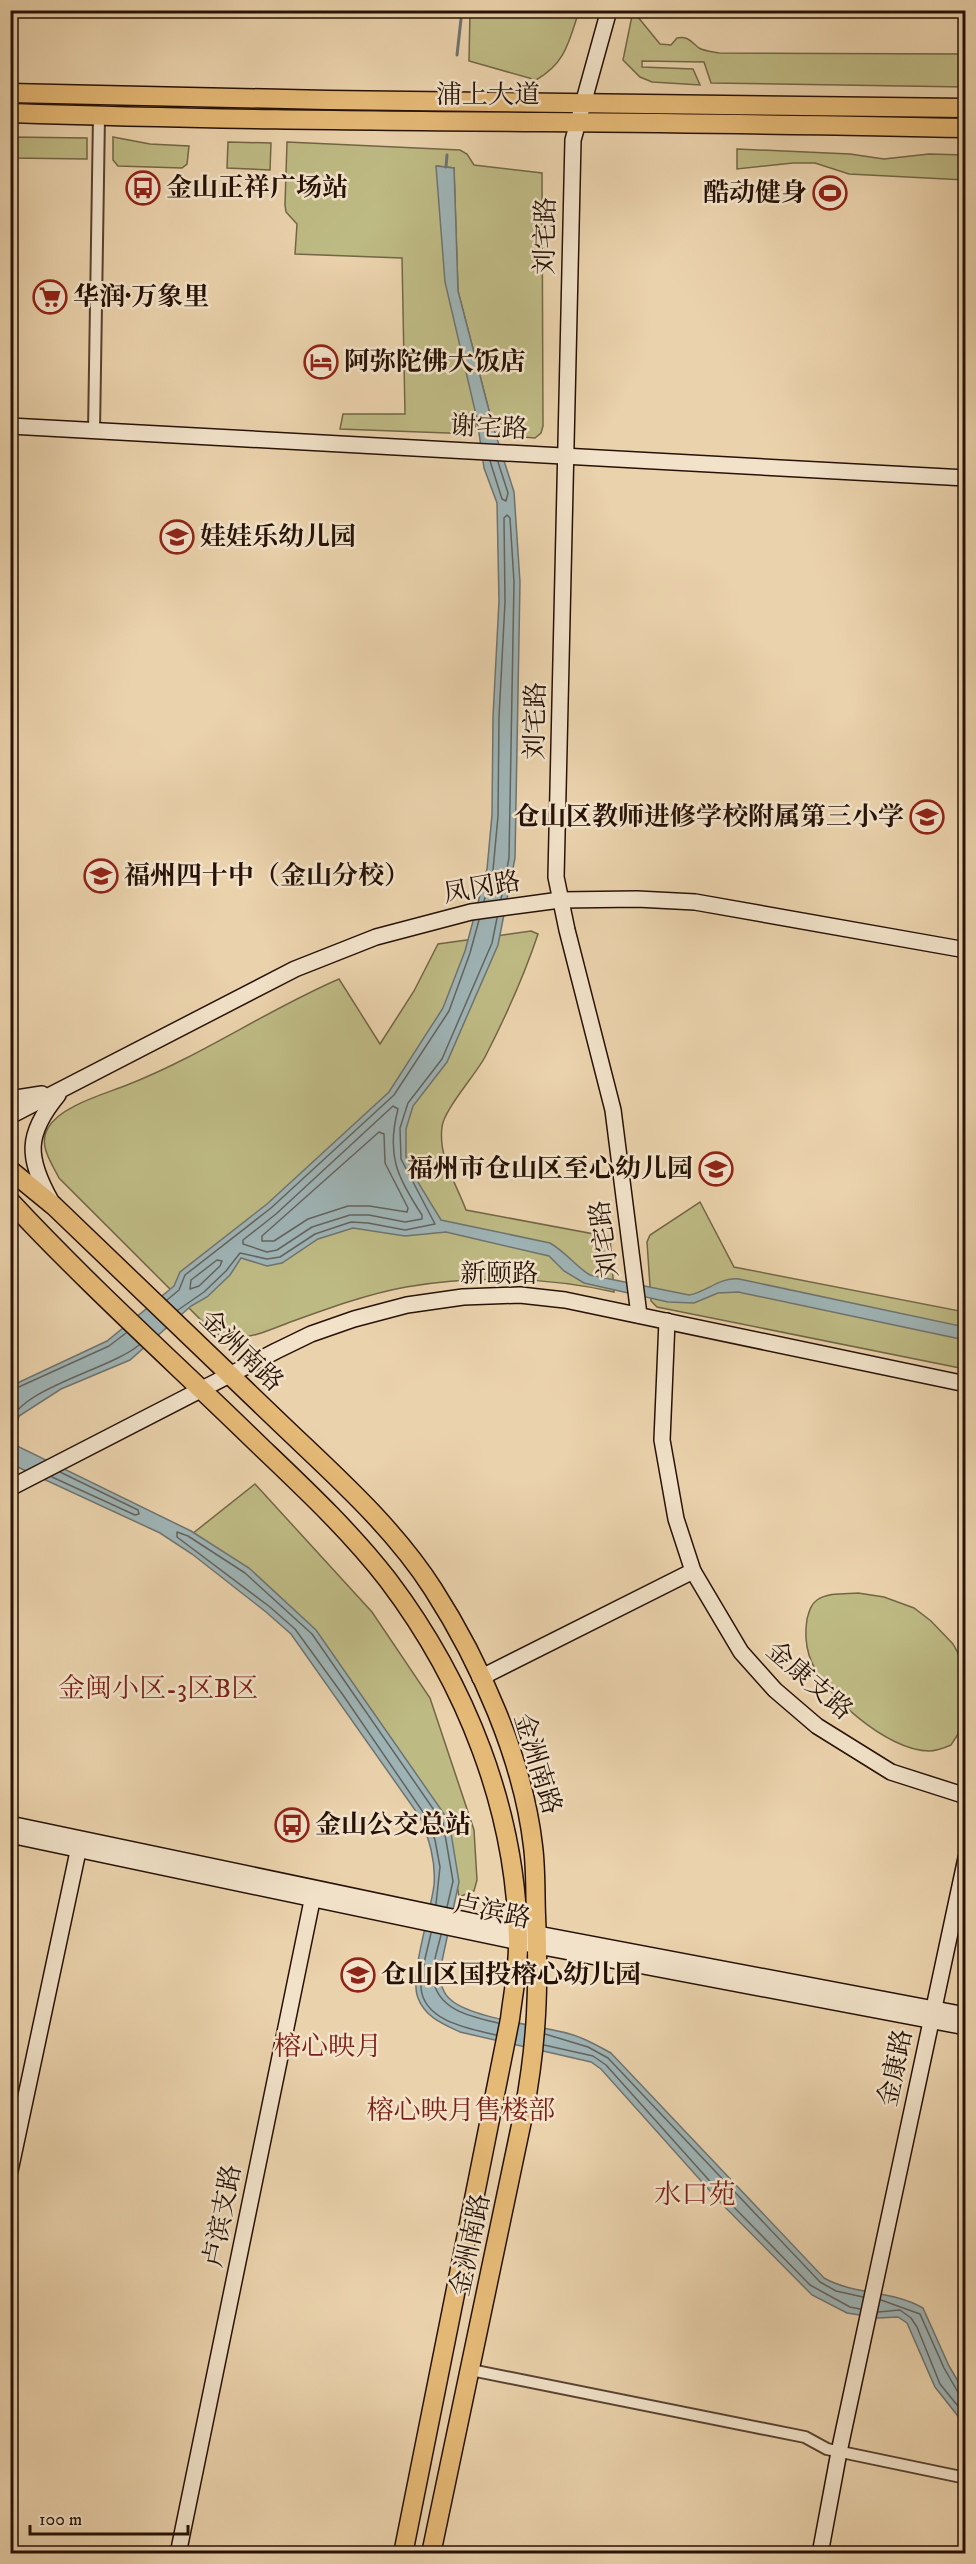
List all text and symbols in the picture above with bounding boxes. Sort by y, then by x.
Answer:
street label: 浦上大道 [436,79,540,112]
bus stop icon: 金山正祥广场站 [125,170,161,206]
place label: 金山正祥广场站 [166,172,348,205]
sports icon: 酷动健身 [812,175,848,211]
place label: 酷动健身 [703,177,807,210]
street label: 刘宅路 [529,197,563,275]
supermarket icon: 华润·万象里 [32,279,68,315]
place label: 华润·万象里 [73,281,209,314]
hotel icon: 阿弥陀佛大饭店 [303,344,339,380]
place label: 阿弥陀佛大饭店 [344,346,526,379]
street label: 谢宅路 [449,409,529,447]
school or university icon: 娃娃乐幼儿园 [159,519,195,555]
place label: 娃娃乐幼儿园 [200,521,356,554]
street label: 刘宅路 [519,682,553,760]
school or university icon: 仓山区教师进修学校附属第三小学 [909,799,945,835]
place label: 仓山区教师进修学校附属第三小学 [514,801,904,834]
school or university icon: 福州四十中（金山分校） [83,858,119,894]
place label: 福州四十中（金山分校） [124,860,410,893]
street label: 凤冈路 [441,865,523,911]
school or university icon: 福州市仓山区至心幼儿园 [698,1151,734,1187]
place label: 福州市仓山区至心幼儿园 [407,1153,693,1186]
street label: 刘宅路 [584,1198,626,1280]
street label: 新颐路 [460,1258,538,1291]
street label: 金洲南路 [192,1303,290,1399]
street label: 金康支路 [759,1634,859,1728]
district label: 金闽小区-3区B区 [58,1672,258,1706]
street label: 金洲南路 [506,1709,568,1819]
bus stop icon: 金山公交总站 [274,1807,310,1843]
place label: 金山公交总站 [315,1809,471,1842]
street label: 卢滨路 [450,1888,534,1936]
school or university icon: 仓山区国投榕心幼儿园 [340,1957,376,1993]
place label: 仓山区国投榕心幼儿园 [381,1959,641,1992]
street label: 金康路 [872,2026,920,2110]
district label: 榕心映月 [274,2030,382,2064]
district label: 榕心映月售楼部 [367,2094,556,2128]
street label: 卢滨支路 [197,2162,249,2270]
district label: 水口苑 [655,2178,736,2212]
street label: 金洲南路 [444,2191,498,2299]
scale bar [30,2498,188,2536]
text: 100 m [39,2509,82,2531]

